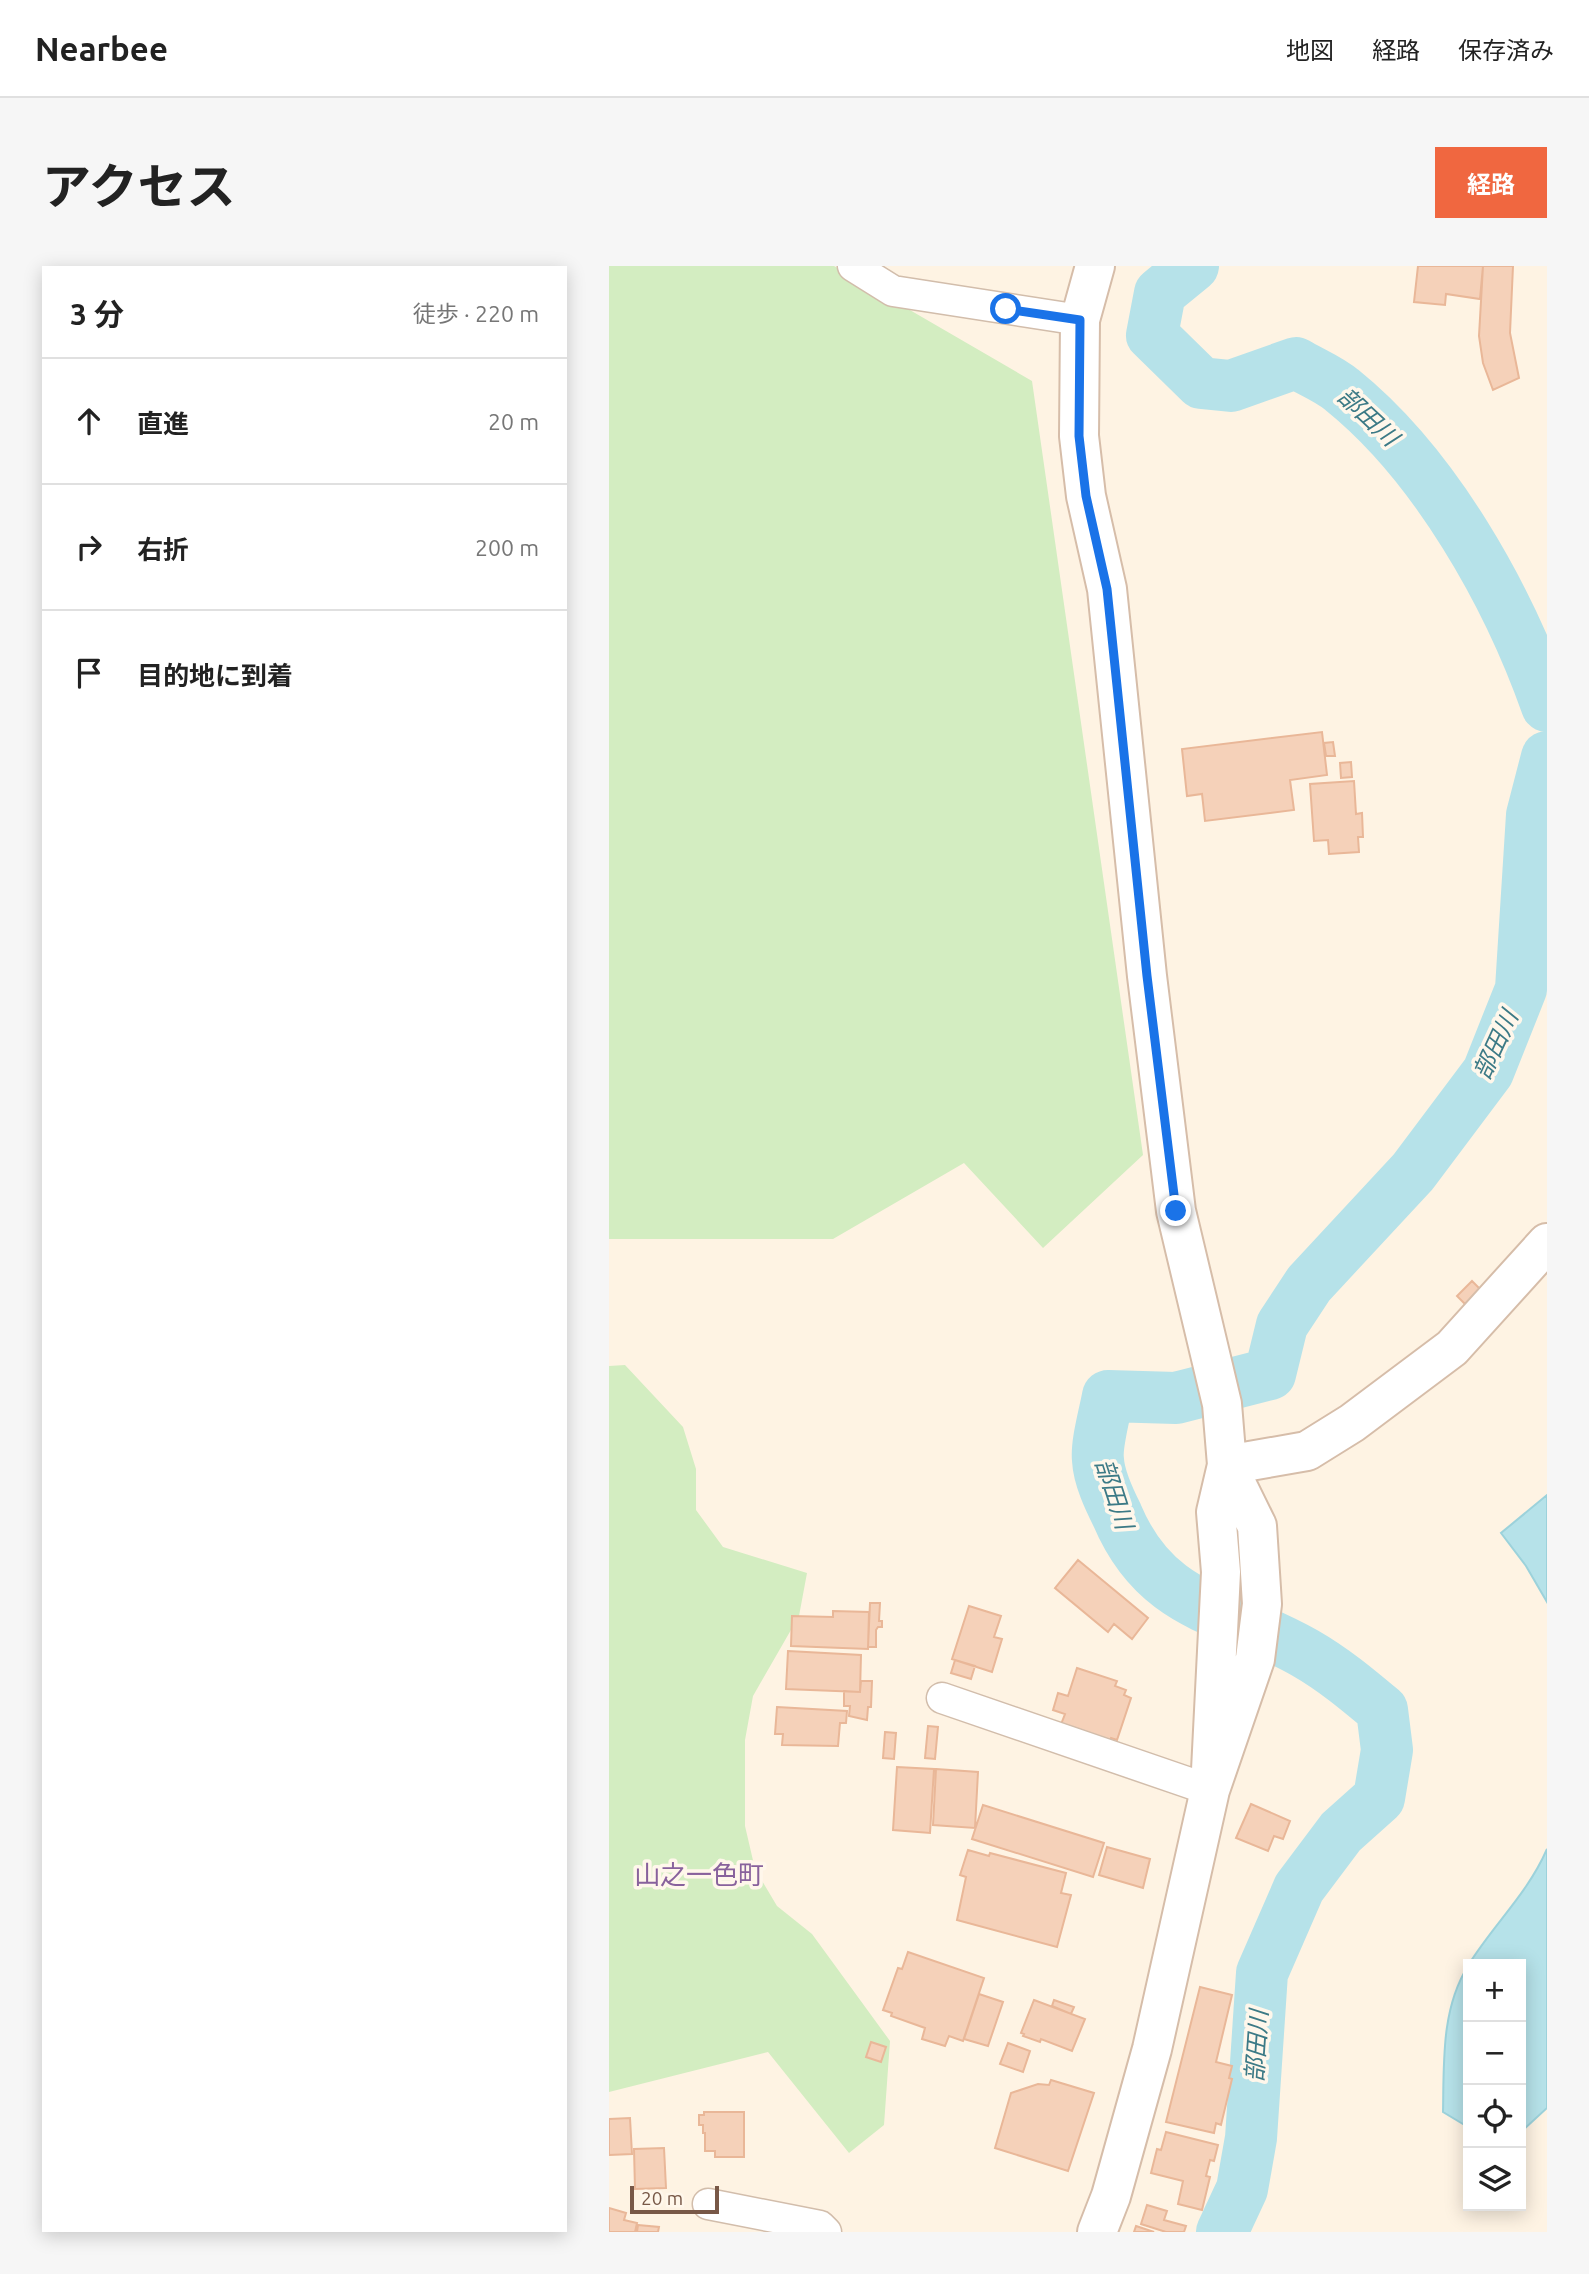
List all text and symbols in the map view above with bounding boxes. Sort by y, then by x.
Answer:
text: Nearbee [35,30,168,67]
text: 地図 [1286,37,1334,64]
text: 経路 [1372,37,1420,64]
text: 保存済み [1458,37,1554,64]
button: 経路 [1435,147,1547,218]
text: アクセス [42,158,236,213]
route start [990,293,1021,324]
text: 3 分 [70,297,124,331]
text: 徒歩 · 220 m [413,301,539,326]
water label: 部田川 [1333,382,1406,453]
icon: ahead [70,402,108,440]
text: 直進 [137,409,189,438]
text: 20 m [488,409,539,434]
icon: right [70,528,108,566]
text: 右折 [137,535,189,564]
text: 200 m [475,535,539,560]
icon: arrive [70,654,108,692]
text: 目的地に到着 [137,661,293,690]
water label: 部田川 [1468,1004,1524,1083]
route end [1160,1195,1191,1226]
water label: 部田川 [1091,1455,1139,1535]
district label: 山之一色町 [634,1860,764,1889]
map controls [1463,1959,1526,2211]
button: + [1463,1959,1526,2022]
water label: 部田川 [1241,2006,1273,2083]
button: − [1463,2022,1526,2085]
button: locate [1463,2085,1526,2148]
button: layers [1463,2148,1526,2211]
scale bar [630,2183,719,2215]
text: 20 m [641,2187,683,2209]

